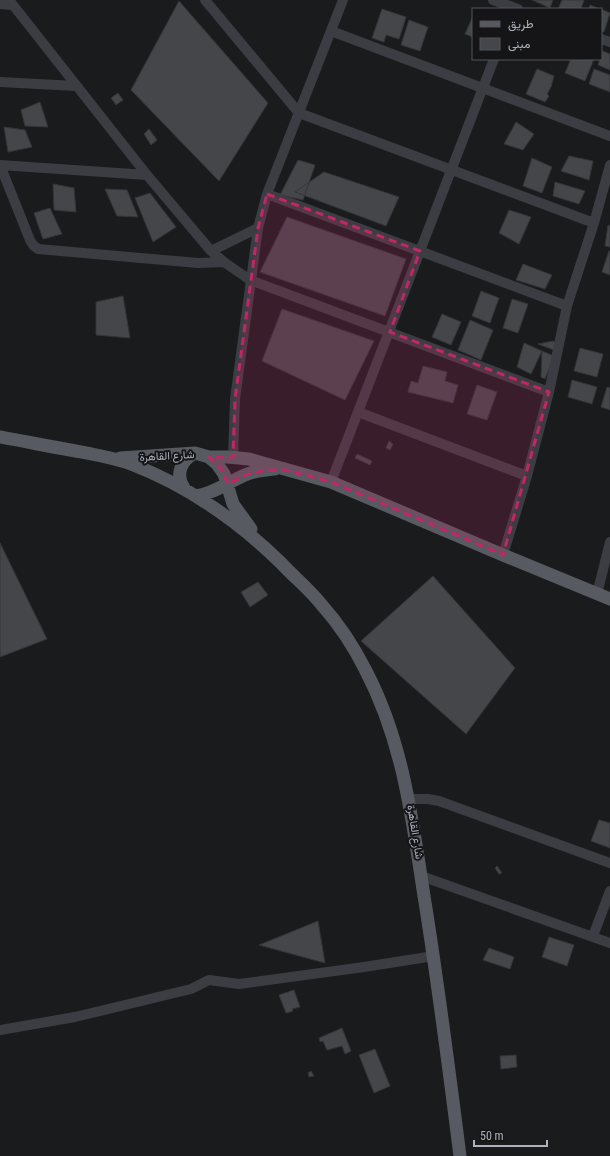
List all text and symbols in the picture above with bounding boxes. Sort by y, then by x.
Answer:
legend [472,8,602,60]
text: طريق [508,17,534,32]
text: مبنى [508,37,530,52]
street label: شارع القاهرة [139,448,195,465]
street label: شارع القاهرة [403,804,426,861]
scale bar [474,1122,547,1148]
text: 50 m [480,1129,504,1143]

